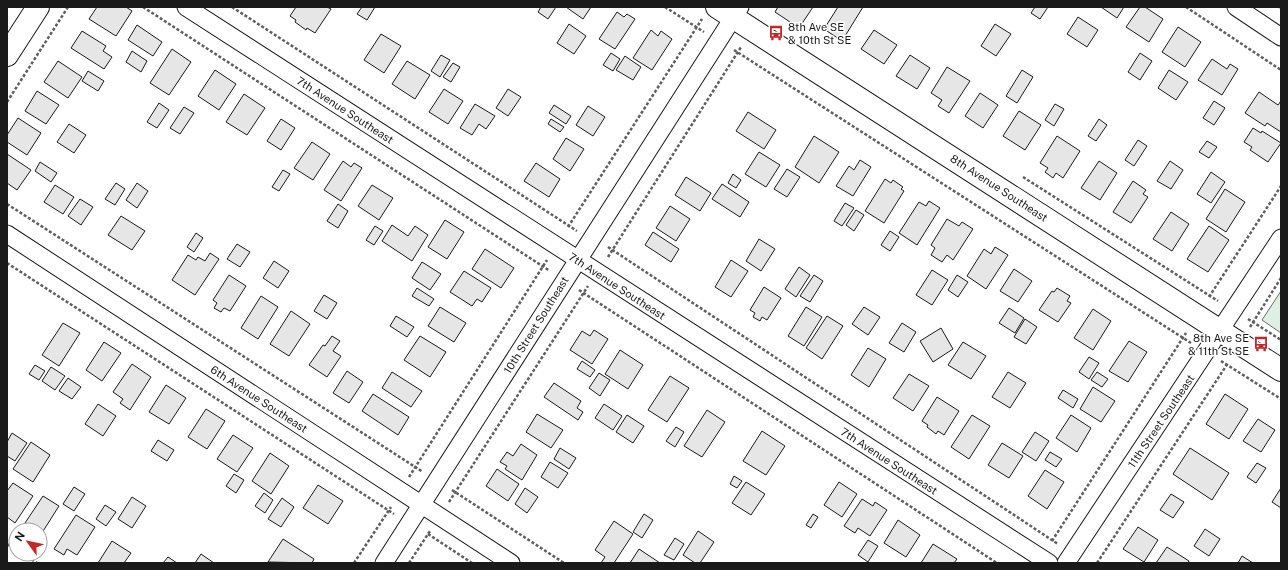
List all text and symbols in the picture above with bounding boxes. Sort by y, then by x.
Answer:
place label: 8th Ave SE & 10th St SE [788,21,851,46]
bus stop icon: 8th Ave SE & 10th St SE [767,24,785,42]
street label: 7th Avenue Southeast [294,74,396,146]
street label: 8th Avenue Southeast [948,152,1050,224]
street label: 7th Avenue Southeast [566,250,668,322]
street label: 10th Street Southeast [501,274,571,376]
place label: 8th Ave SE & 11th St SE [1188,332,1249,357]
bus stop icon: 8th Ave SE & 11th St SE [1252,335,1270,353]
street label: 6th Avenue Southeast [208,363,310,435]
street label: 11th Street Southeast [1125,372,1197,470]
street label: 7th Avenue Southeast [838,425,940,497]
north arrow [8,522,48,562]
text: N [12,530,27,543]

